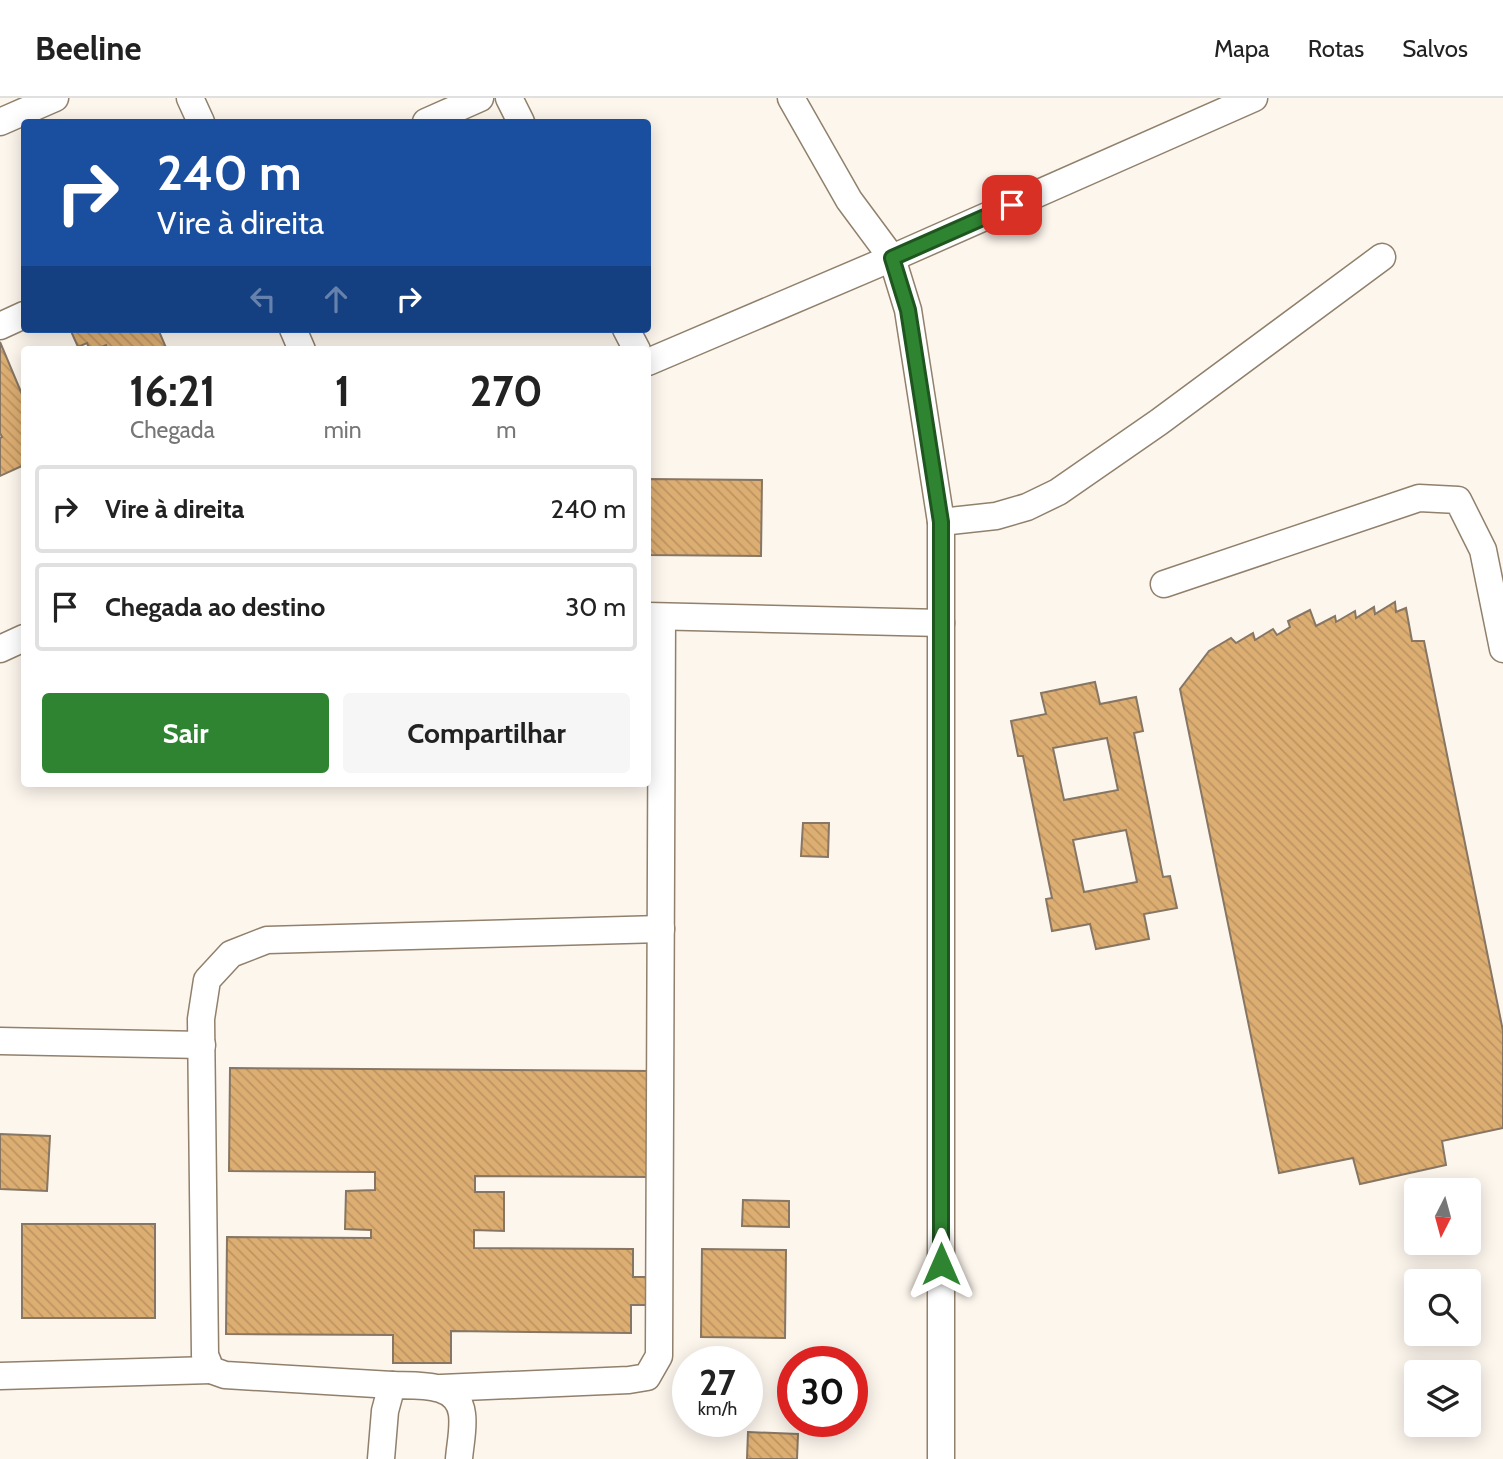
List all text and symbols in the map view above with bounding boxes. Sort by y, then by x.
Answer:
text: Beeline [35,28,141,68]
text: Mapa [1214,34,1270,63]
text: Rotas [1308,34,1364,63]
text: Salvos [1402,34,1468,63]
text: 240 m [157,143,302,202]
icon: right [42,147,133,238]
pin [982,175,1042,235]
icon: arrive [993,186,1031,224]
text: Vire à direita [157,203,324,242]
icon: left [244,280,282,318]
icon: ahead [317,280,355,318]
icon: right [390,280,428,318]
text: 16:21 [129,365,215,417]
text: 1 [335,365,350,417]
text: 270 [470,365,543,417]
text: Chegada [130,416,215,444]
text: min [324,416,362,444]
text: m [496,416,516,444]
icon: right [46,490,84,528]
text: Vire à direita [105,493,245,525]
text: 240 m [551,493,626,525]
icon: arrive [46,588,84,626]
text: Chegada ao destino [105,591,325,623]
text: 30 m [565,591,626,623]
button: Sair [42,693,329,773]
button: Compartilhar [343,693,630,773]
north arrow [1404,1178,1480,1255]
map controls [1404,1178,1481,1437]
position arrow [904,1227,978,1301]
button: search [1404,1269,1481,1346]
speed limit sign: 30 [777,1346,868,1437]
button: layers [1404,1360,1481,1437]
text: 27 [699,1361,736,1404]
text: km/h [698,1398,737,1420]

